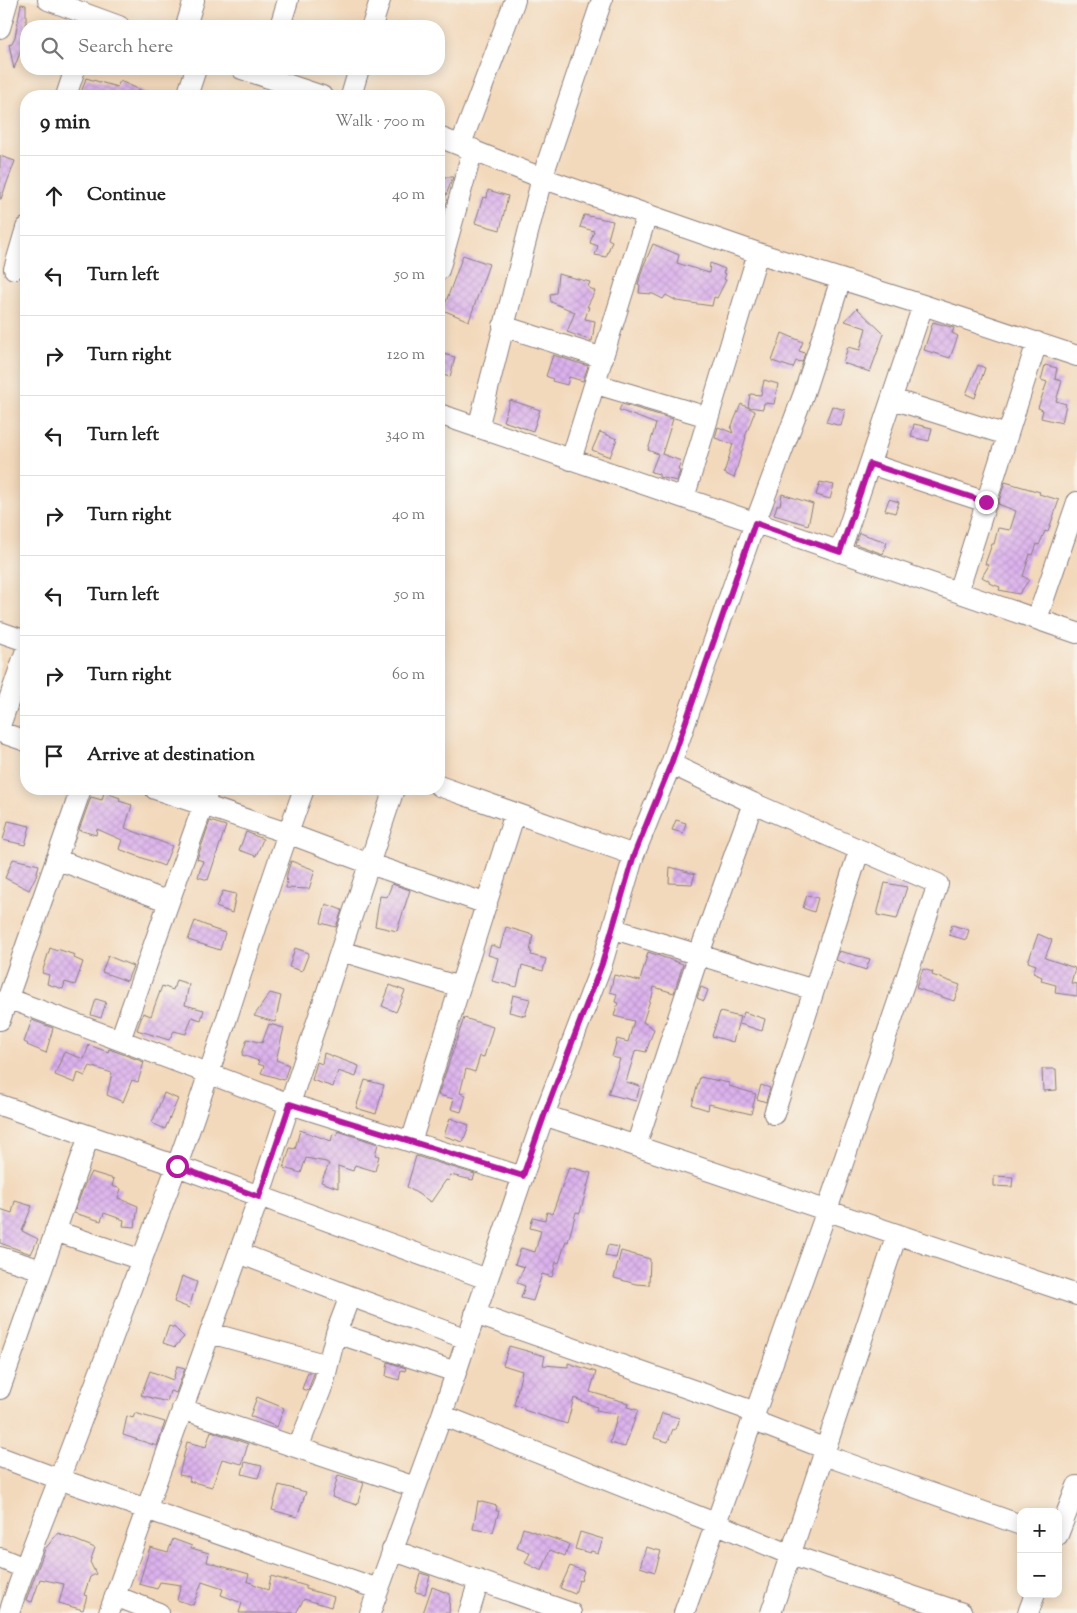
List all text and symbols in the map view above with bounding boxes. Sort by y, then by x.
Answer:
search box [20,20,445,75]
icon: search [38,34,66,62]
text: Search here [78,34,173,61]
text: 9 min [40,108,90,138]
text: Walk · 700 m [335,111,425,134]
icon: ahead [40,182,68,210]
text: Continue [87,182,166,209]
text: 40 m [392,184,425,207]
icon: left [40,262,68,290]
text: Turn left [87,262,159,289]
text: 50 m [394,264,425,287]
icon: right [40,342,68,370]
text: Turn right [87,342,171,369]
text: 120 m [387,344,425,367]
icon: left [40,422,68,450]
text: Turn left [87,422,159,449]
text: 340 m [386,424,425,447]
route end [975,491,998,514]
icon: right [40,502,68,530]
text: Turn right [87,502,171,529]
text: 40 m [392,504,425,527]
icon: left [40,582,68,610]
text: Turn left [87,582,159,609]
text: 50 m [394,584,425,607]
icon: right [40,662,68,690]
text: Turn right [87,662,171,689]
text: 60 m [392,664,425,687]
icon: arrive [40,742,68,770]
text: Arrive at destination [87,742,255,769]
route start [166,1155,189,1178]
map controls [1017,1508,1062,1598]
button: + [1017,1508,1062,1553]
button: − [1017,1553,1062,1598]

